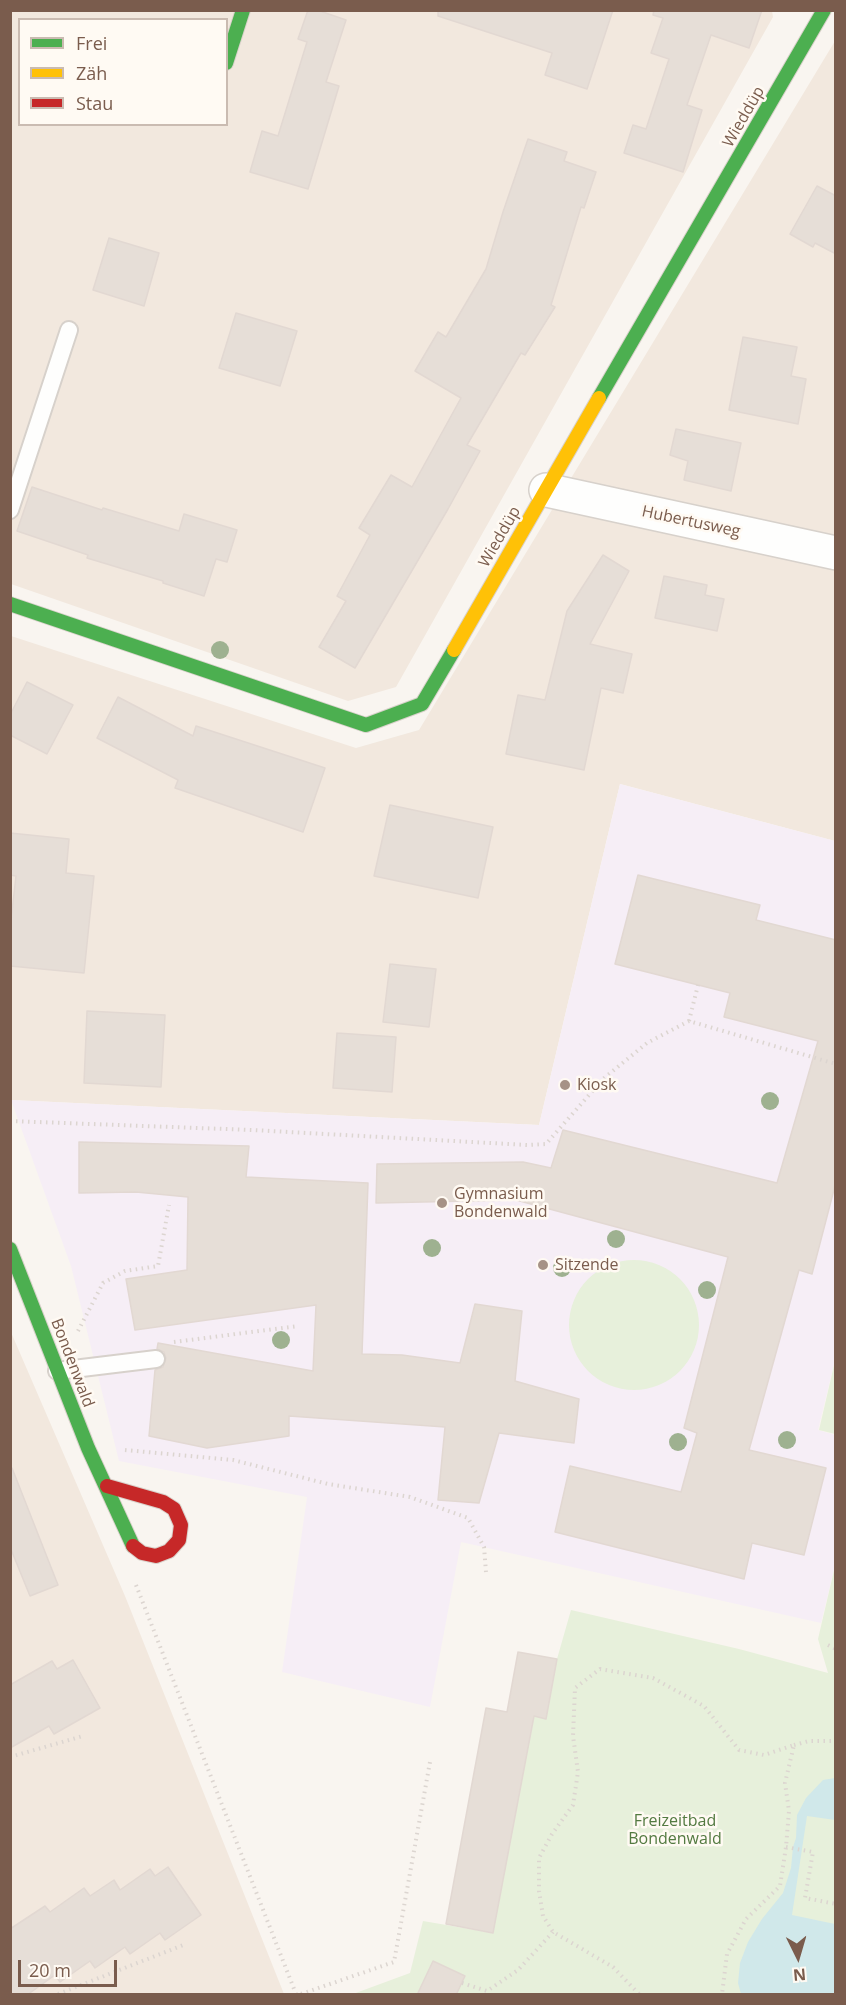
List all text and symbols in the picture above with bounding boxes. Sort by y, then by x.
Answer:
legend [18,18,228,126]
text: Frei [76,31,107,55]
text: Zäh [76,61,107,85]
street label: Wieddüp [719,83,769,151]
text: Stau [76,91,113,115]
street label: Hubertusweg [640,502,742,542]
street label: Wieddüp [475,503,525,571]
place label: Kiosk [577,1075,616,1095]
marker: Kiosk [558,1078,572,1092]
place label: Gymnasium Bondenwald [454,1184,547,1222]
marker: Gymnasium Bondenwald [435,1196,449,1210]
place label: Sitzende [555,1255,619,1275]
marker: Sitzende [536,1258,550,1272]
street label: Bondenwald [46,1316,98,1410]
park label: Freizeitbad Bondenwald [628,1811,722,1849]
north arrow [768,1927,828,1987]
scale bar [21,1948,120,1986]
text: 20 m [29,1958,71,1982]
text: N [792,1963,807,1986]

